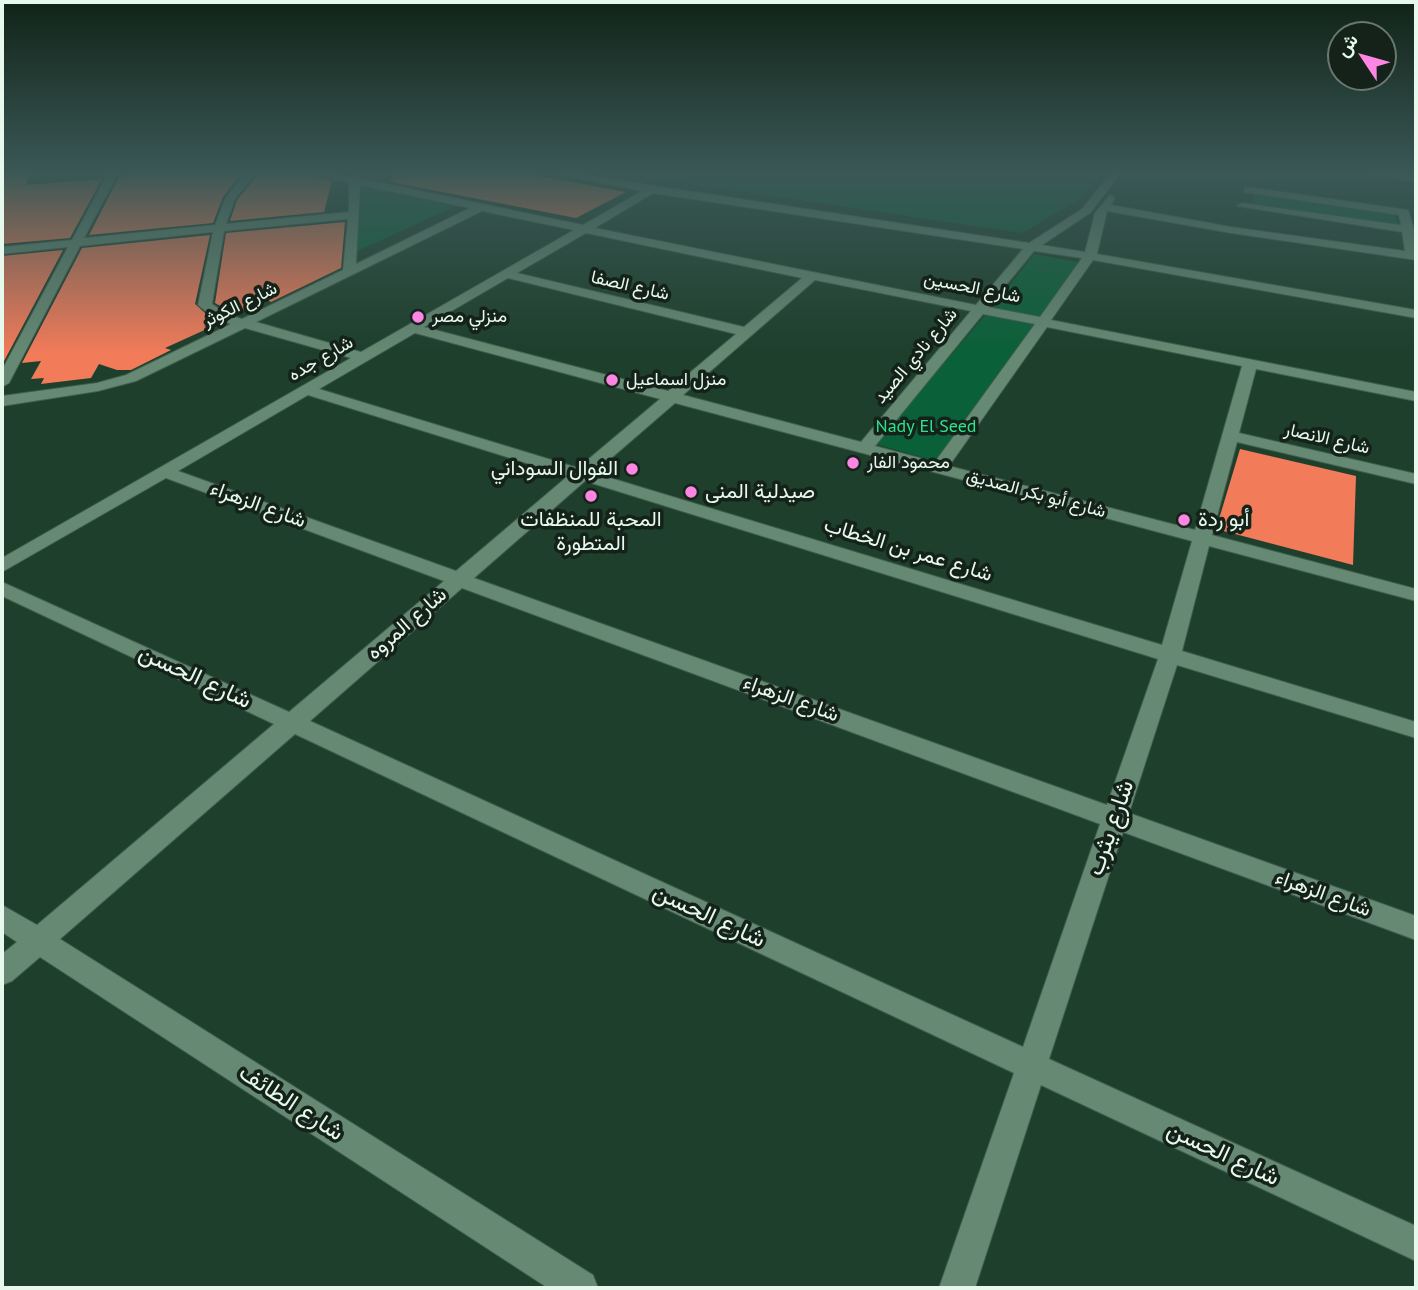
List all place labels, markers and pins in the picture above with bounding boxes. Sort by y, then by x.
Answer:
place label: منزلي مصر [432,306,507,328]
marker: منزلي مصر [410,309,426,325]
place label: منزل اسماعيل [626,369,726,391]
marker: منزل اسماعيل [604,372,620,388]
place label: محمود الفار [867,452,950,474]
marker: محمود الفار [845,455,861,471]
place label: الفوال السوداني [491,456,618,482]
marker: الفوال السوداني [624,461,640,477]
place label: صيدلية المنى [705,479,815,505]
marker: صيدلية المنى [683,484,699,500]
marker: المحبة للمنظفات المتطورة [583,488,599,504]
place label: المحبة للمنظفات المتطورة [520,507,662,557]
place label: أبو ردة [1198,507,1249,533]
marker: أبو ردة [1176,512,1192,528]

